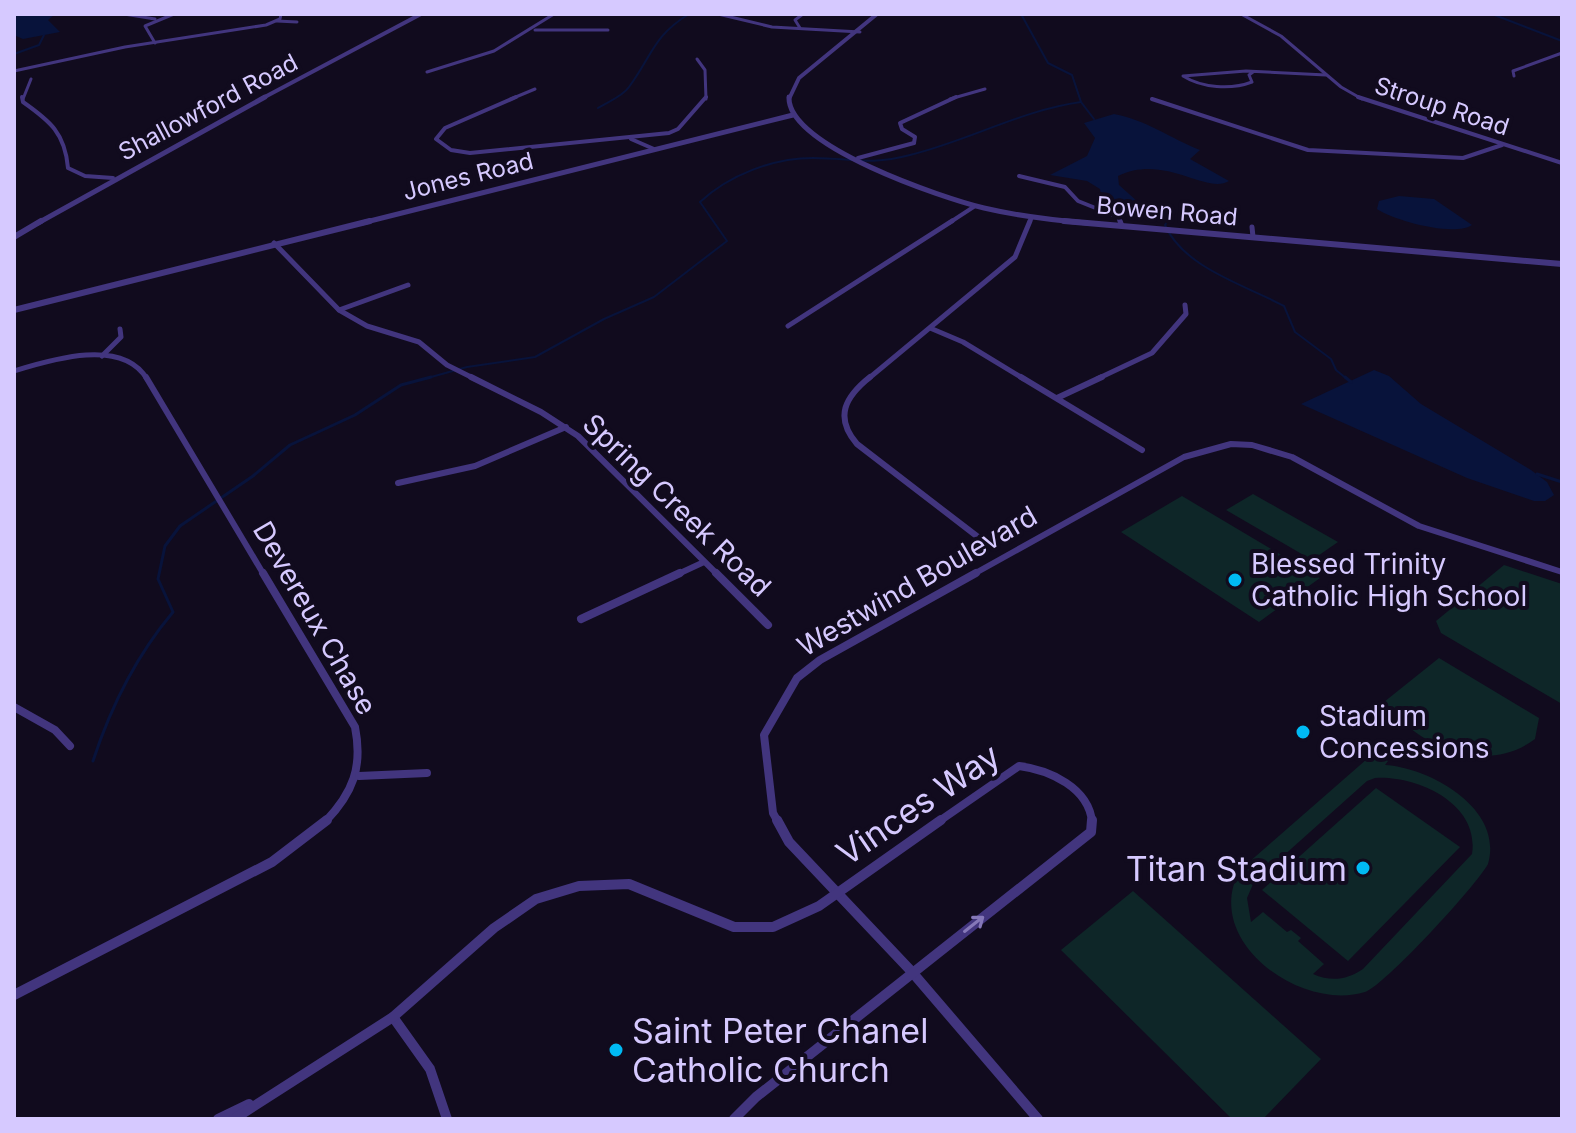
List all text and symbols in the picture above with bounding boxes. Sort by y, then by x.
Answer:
street label: Shallowford Road [113,48,303,166]
street label: Stroup Road [1371,71,1513,141]
street label: Jones Road [400,146,536,206]
street label: Bowen Road [1095,190,1239,232]
street label: Spring Creek Road [576,406,778,604]
street label: Westwind Boulevard [791,499,1043,663]
street label: Devereux Chase [246,515,384,721]
place label: Blessed Trinity Catholic High School [1251,547,1527,613]
marker: Blessed Trinity Catholic High School [1226,571,1244,589]
place label: Stadium Concessions [1319,699,1490,765]
marker: Stadium Concessions [1294,723,1312,741]
street label: Vinces Way [829,734,1007,874]
place label: Titan Stadium [1126,848,1347,889]
marker: Titan Stadium [1354,859,1372,877]
one-way arrow [963,915,984,932]
place label: Saint Peter Chanel Catholic Church [632,1010,928,1090]
marker: Saint Peter Chanel Catholic Church [607,1041,625,1059]

